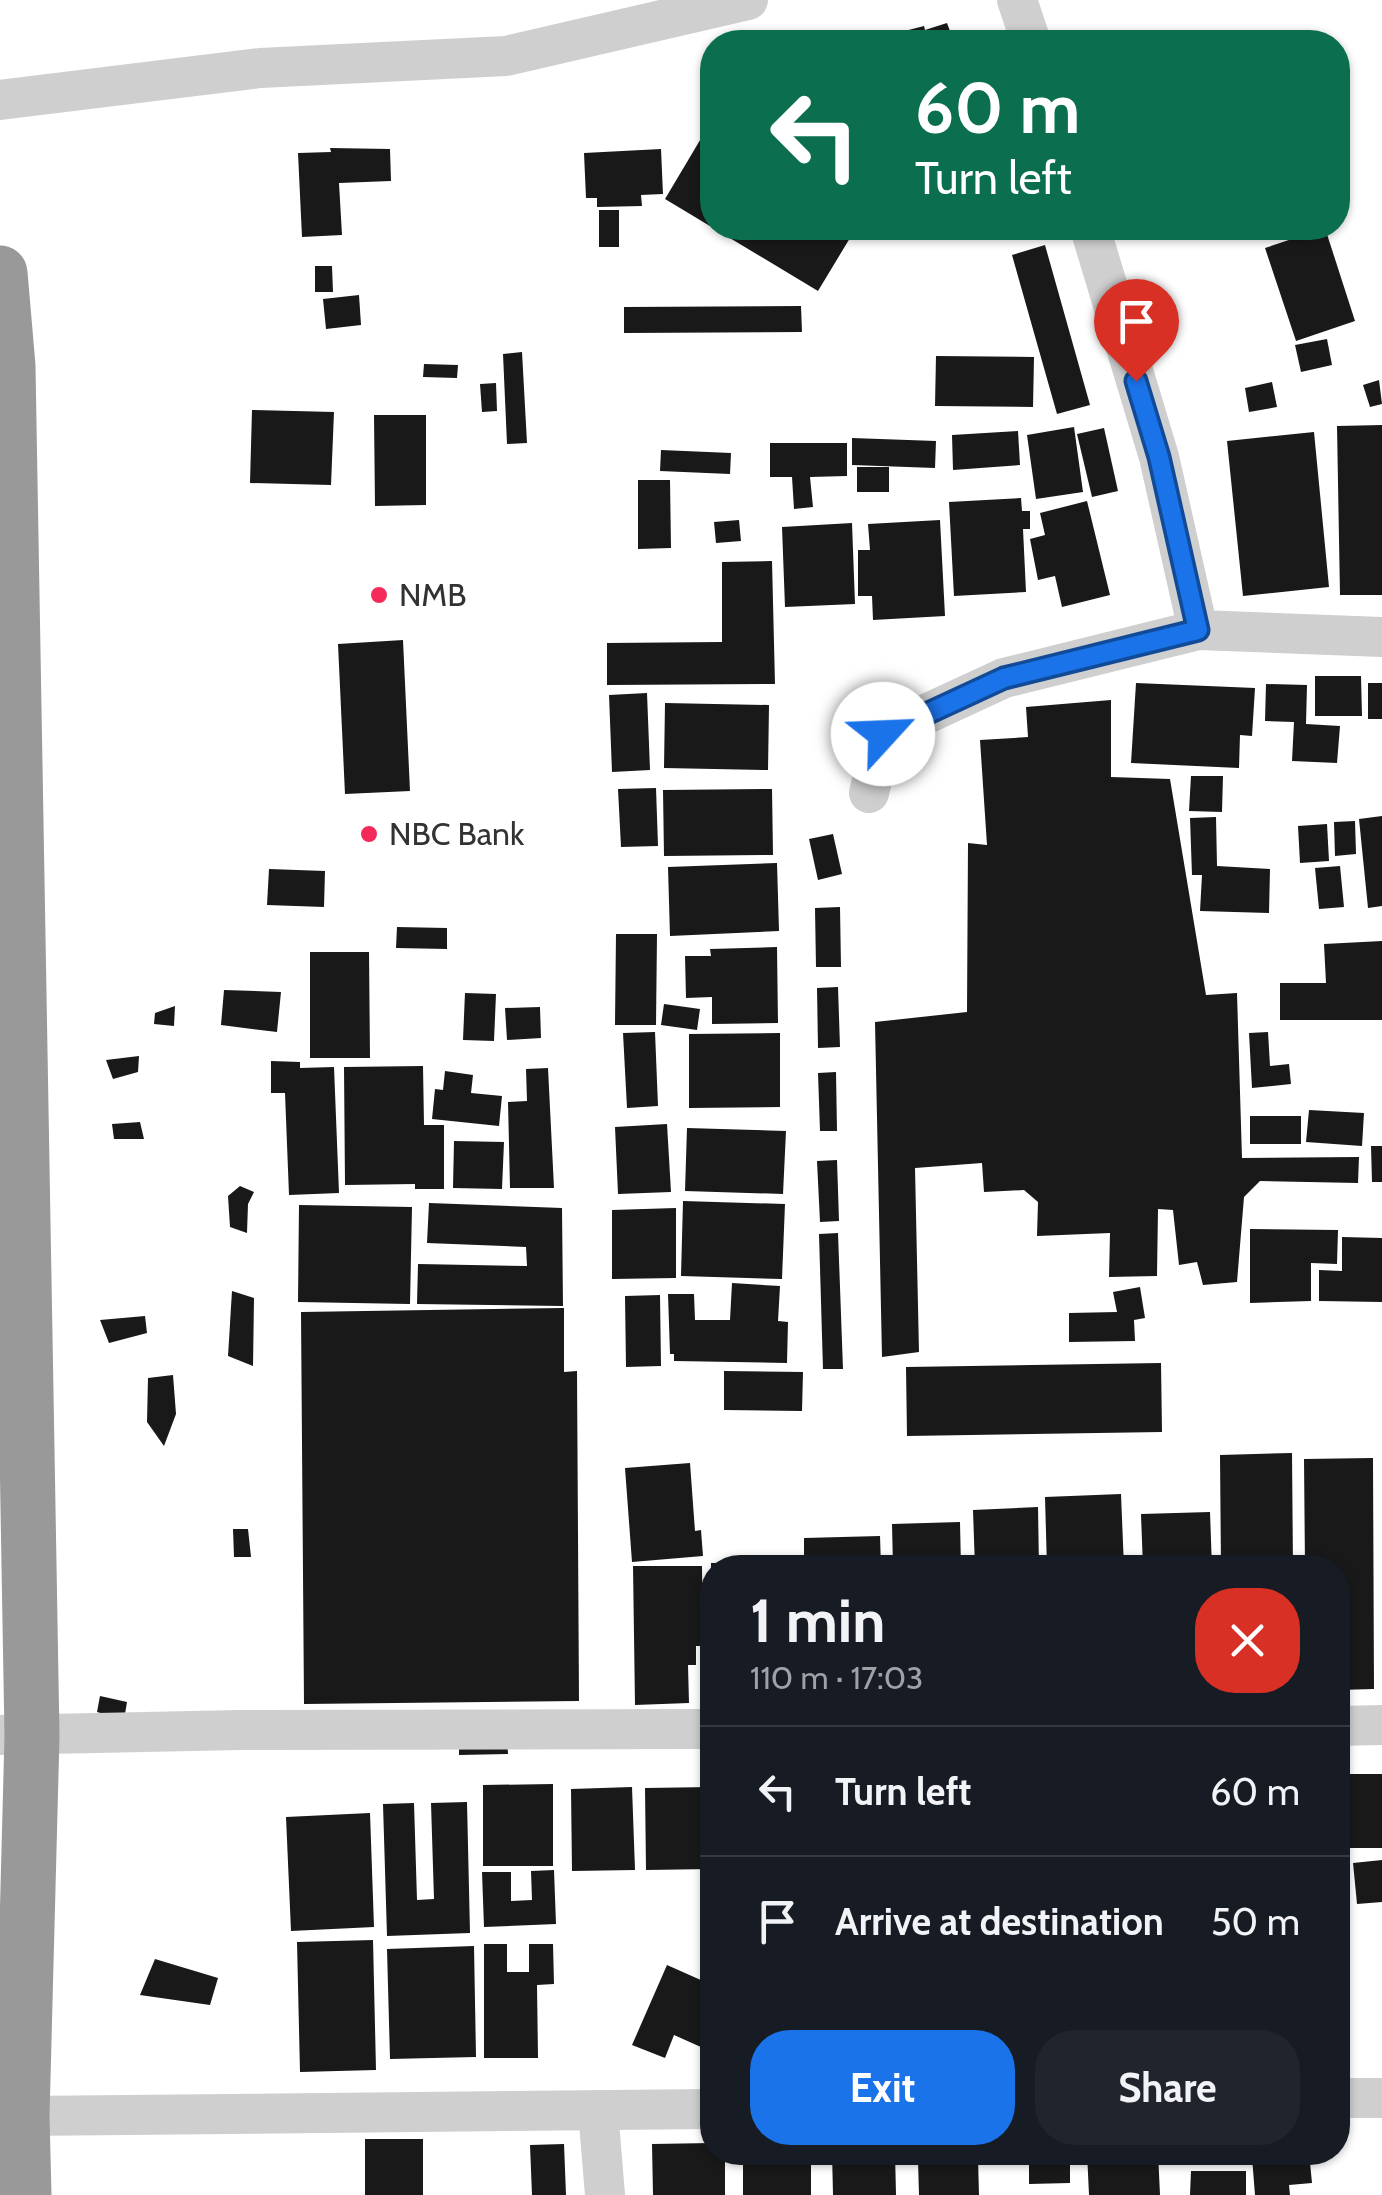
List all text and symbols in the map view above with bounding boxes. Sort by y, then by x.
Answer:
text: 60 m [915,65,1080,151]
icon: left [750,70,880,200]
text: Turn left [915,151,1072,205]
pin [1094,279,1179,382]
icon: arrive [1109,294,1164,349]
place label: NMB [399,575,466,614]
marker: NMB [368,584,390,606]
position arrow [831,682,935,786]
place label: NBC Bank [389,814,525,853]
marker: NBC Bank [358,823,380,845]
text: 1 min [750,1584,885,1657]
button: close [1195,1588,1300,1693]
text: 110 m · 17:03 [750,1658,923,1697]
icon: left [750,1764,805,1819]
text: Turn left [835,1768,971,1815]
text: 60 m [1210,1768,1300,1815]
icon: arrive [750,1894,805,1949]
text: Arrive at destination [835,1898,1164,1945]
text: 50 m [1211,1898,1300,1945]
button: Exit [750,2030,1015,2145]
button: Share [1035,2030,1300,2145]

